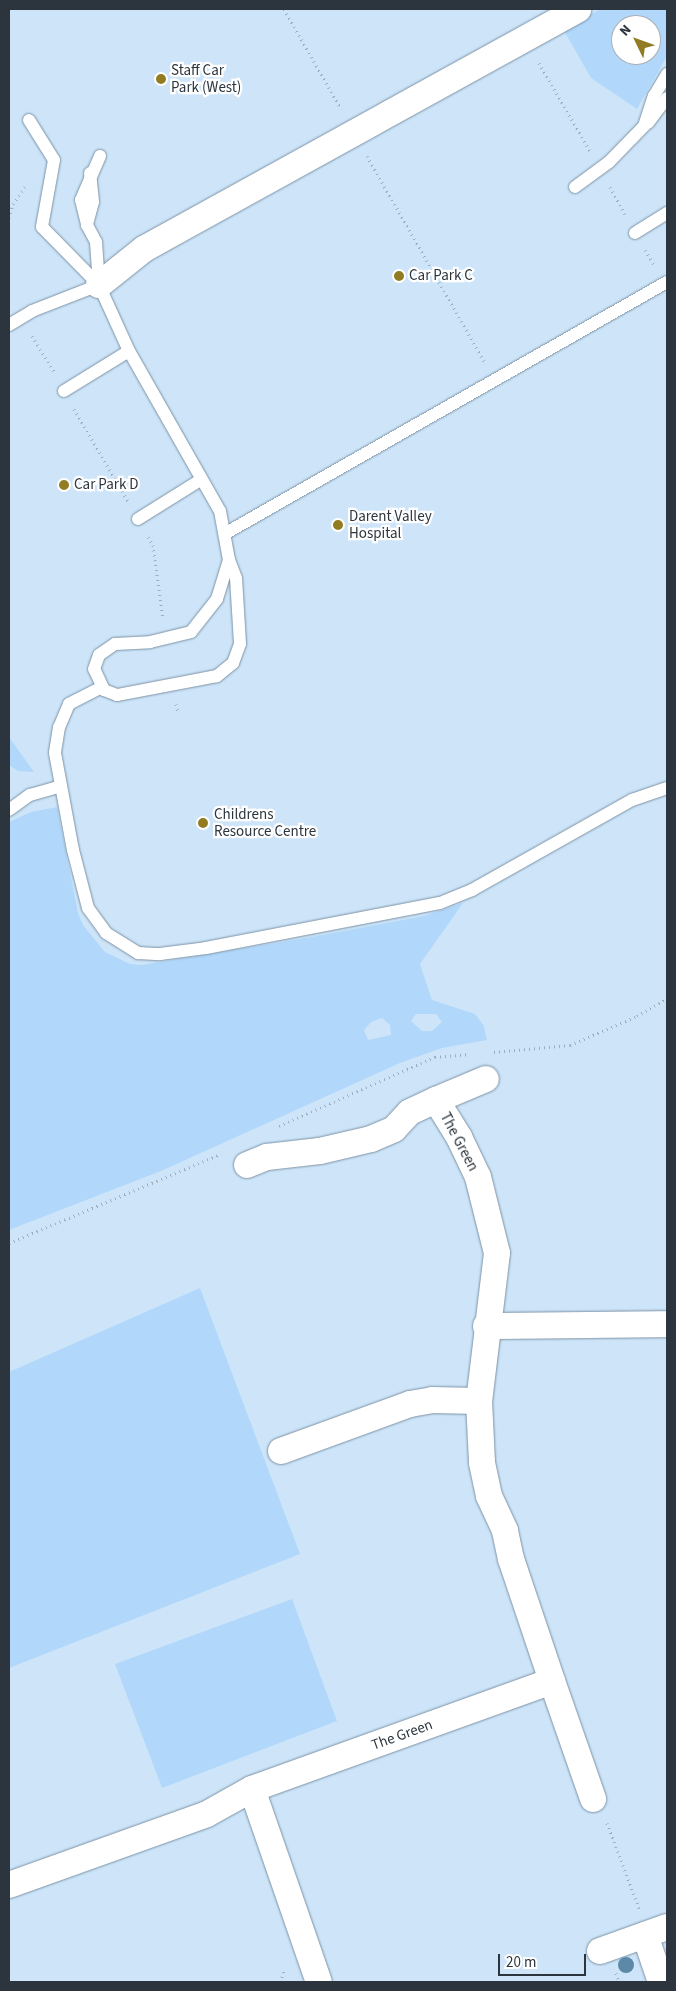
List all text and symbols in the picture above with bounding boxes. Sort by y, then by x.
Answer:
north arrow [611,15,661,65]
text: N [615,20,636,41]
place label: Staff Car Park (West) [171,61,241,96]
marker: Staff Car Park (West) [155,73,167,85]
place label: Car Park C [409,267,473,285]
marker: Car Park C [393,270,405,282]
place label: Car Park D [74,476,139,494]
marker: Car Park D [58,479,70,491]
place label: Darent Valley Hospital [349,507,432,542]
marker: Darent Valley Hospital [331,518,345,532]
place label: Childrens Resource Centre [214,805,316,840]
marker: Childrens Resource Centre [196,816,210,830]
street label: The Green [436,1110,482,1174]
street label: The Green [369,1716,435,1754]
scale bar [501,1944,588,1976]
text: 20 m [506,1952,536,1973]

